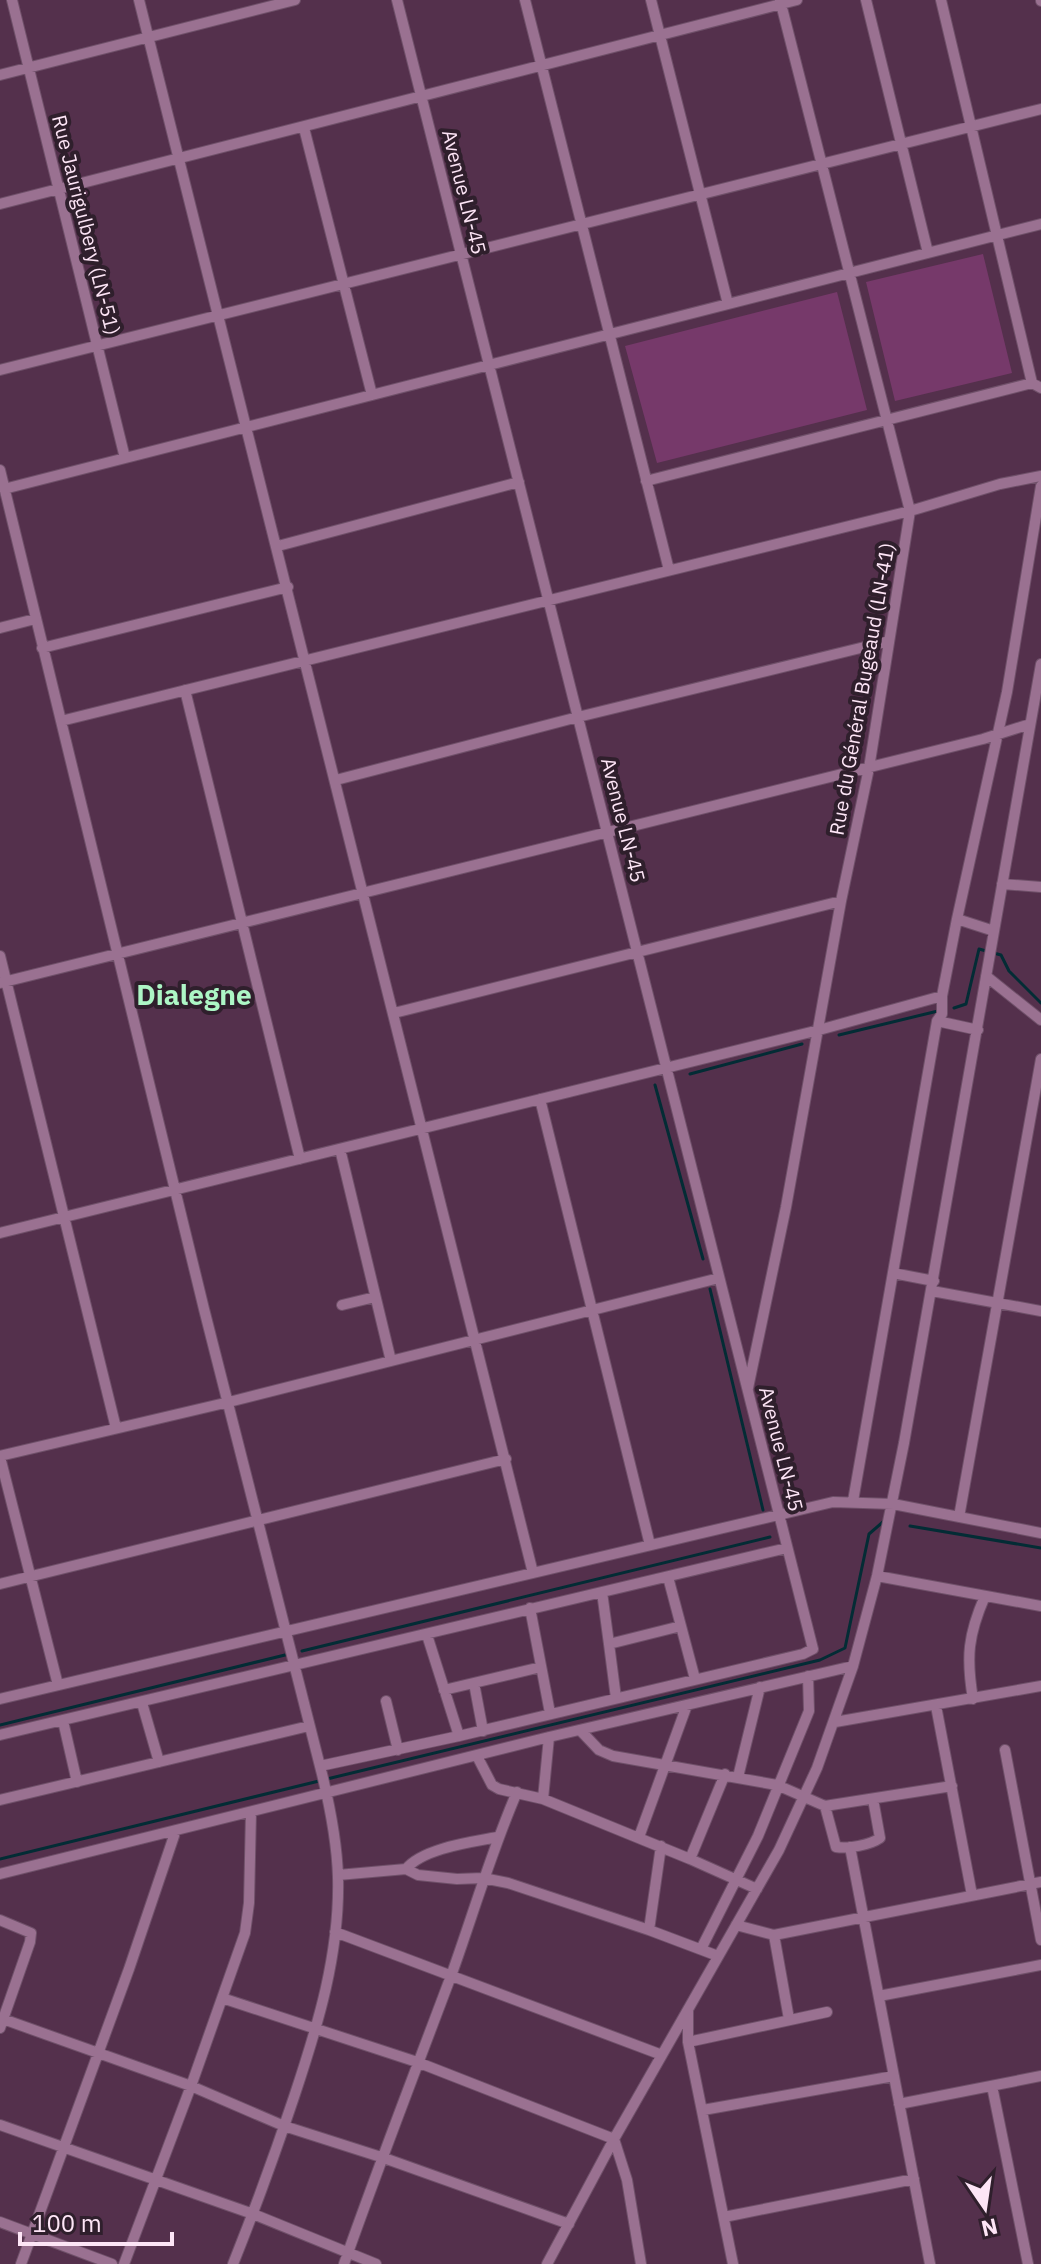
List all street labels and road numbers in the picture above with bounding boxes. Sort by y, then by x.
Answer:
street label: Rue Jaurigulbery (LN-51) [46,112,127,338]
street label: Avenue LN-45 [436,127,493,257]
street label: Rue du Général Bugeaud (LN-41) [822,541,901,837]
street label: Avenue LN-45 [595,755,652,885]
street label: Avenue LN-45 [753,1384,810,1514]

